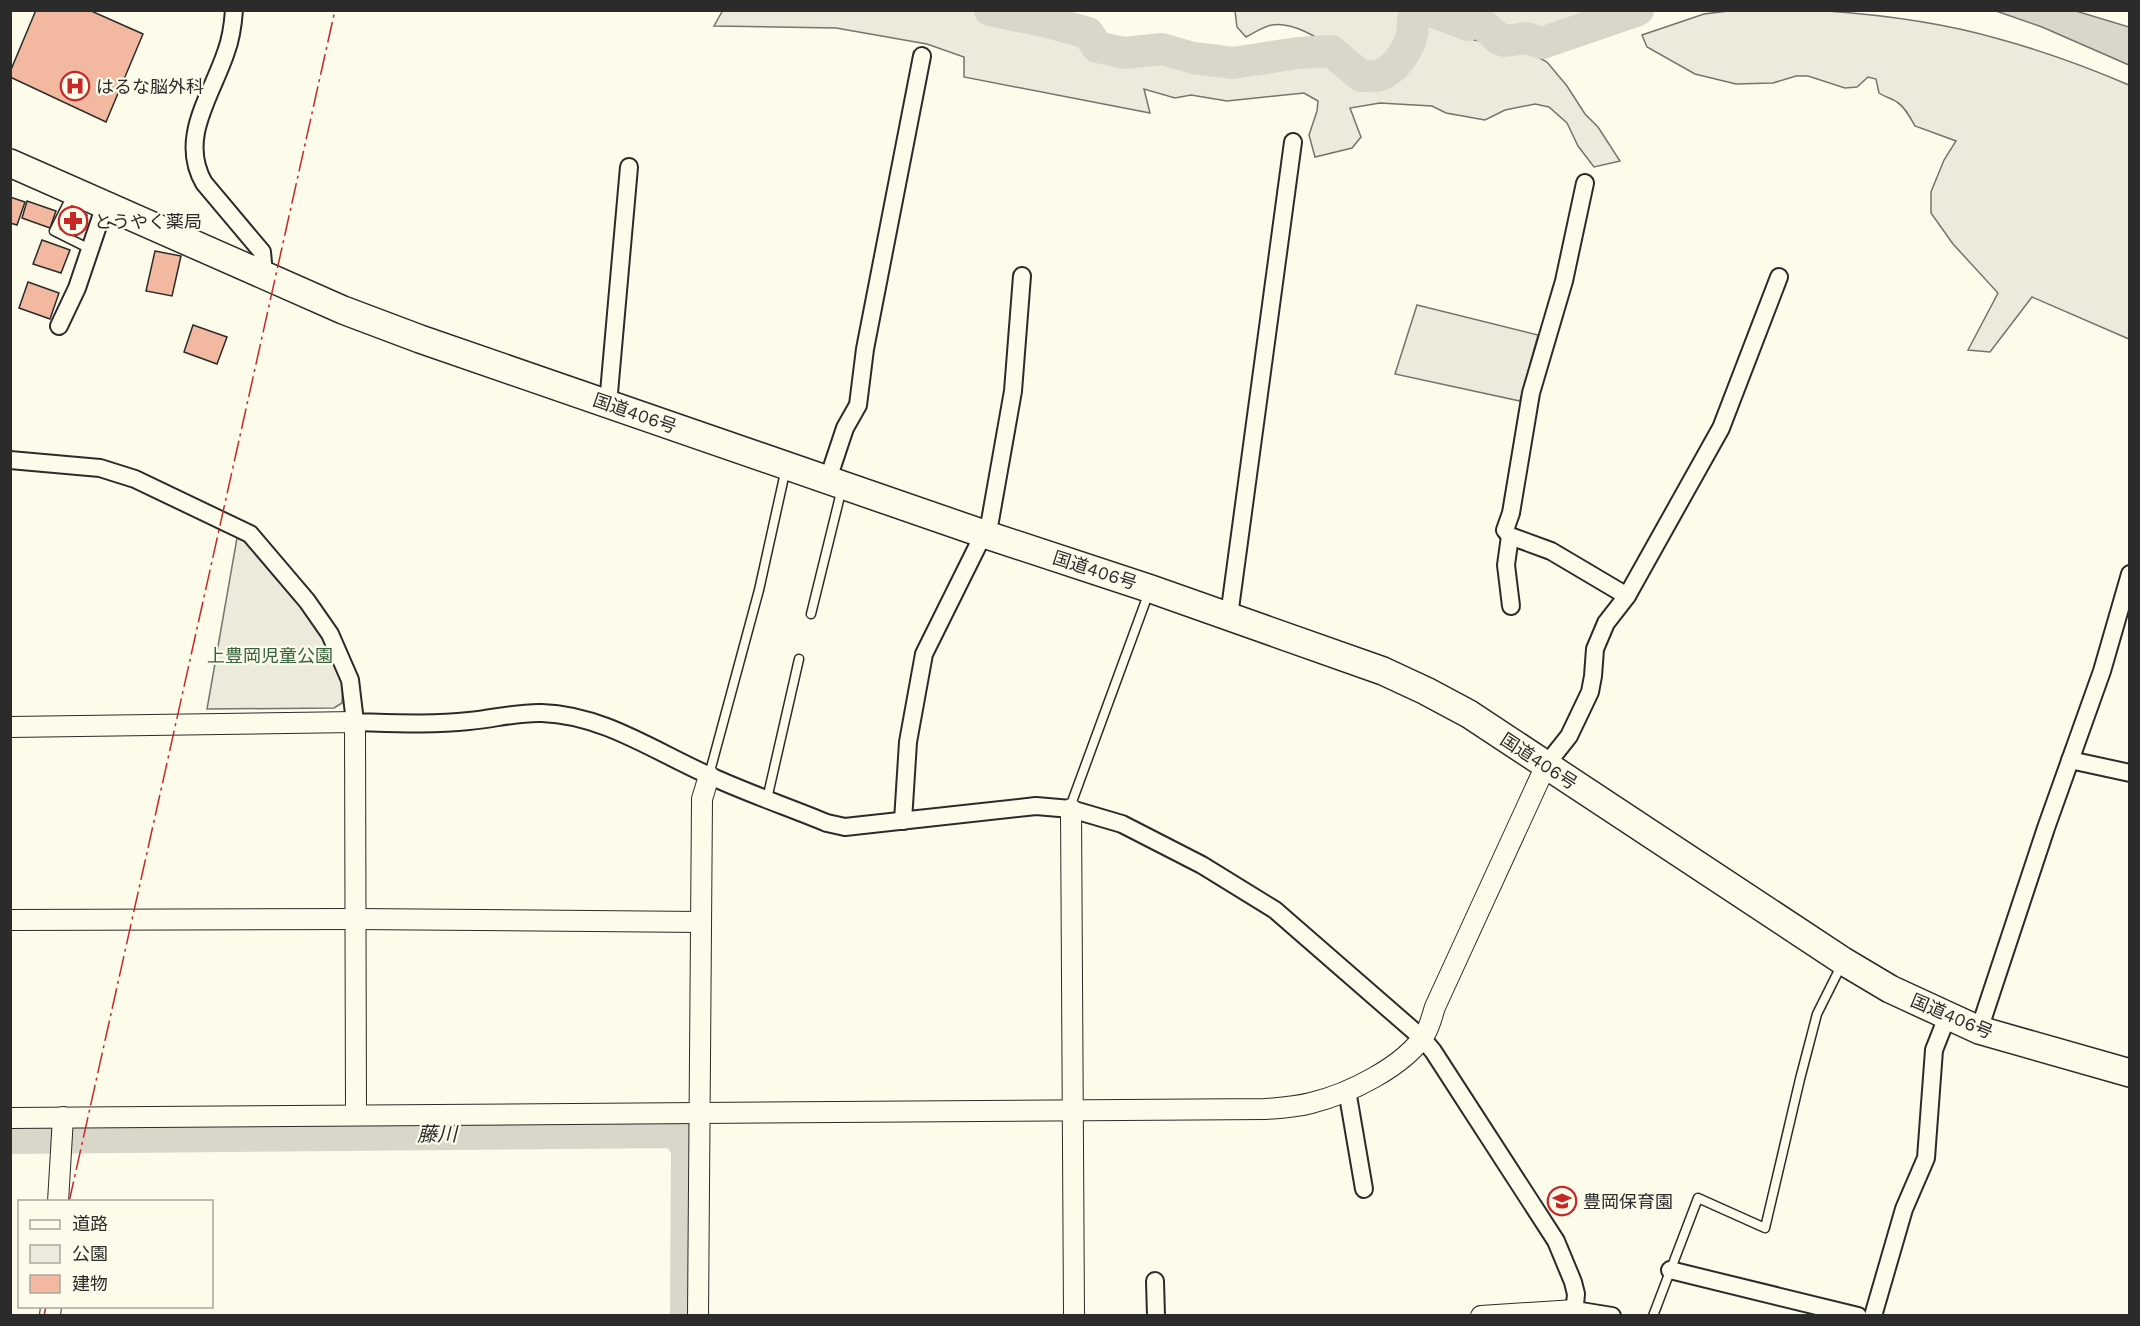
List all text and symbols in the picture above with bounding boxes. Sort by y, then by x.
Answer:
hospital icon: はるな脳外科 [59,70,91,102]
place label: はるな脳外科 [96,76,204,97]
pharmacy icon: とうやく薬局 [57,205,89,237]
place label: とうやく薬局 [94,211,202,232]
street label: 国道406号 [590,389,680,437]
street label: 国道406号 [1050,547,1140,593]
park label: 上豊岡児童公園 [207,645,333,666]
street label: 国道406号 [1497,728,1581,794]
street label: 国道406号 [1908,989,1996,1043]
water label: 藤川 [417,1122,459,1146]
school or university icon: 豊岡保育園 [1546,1185,1578,1217]
place label: 豊岡保育園 [1583,1191,1673,1212]
legend [18,1200,213,1308]
text: 道路 [72,1213,108,1234]
text: 公園 [72,1243,108,1264]
text: 建物 [72,1273,108,1294]

